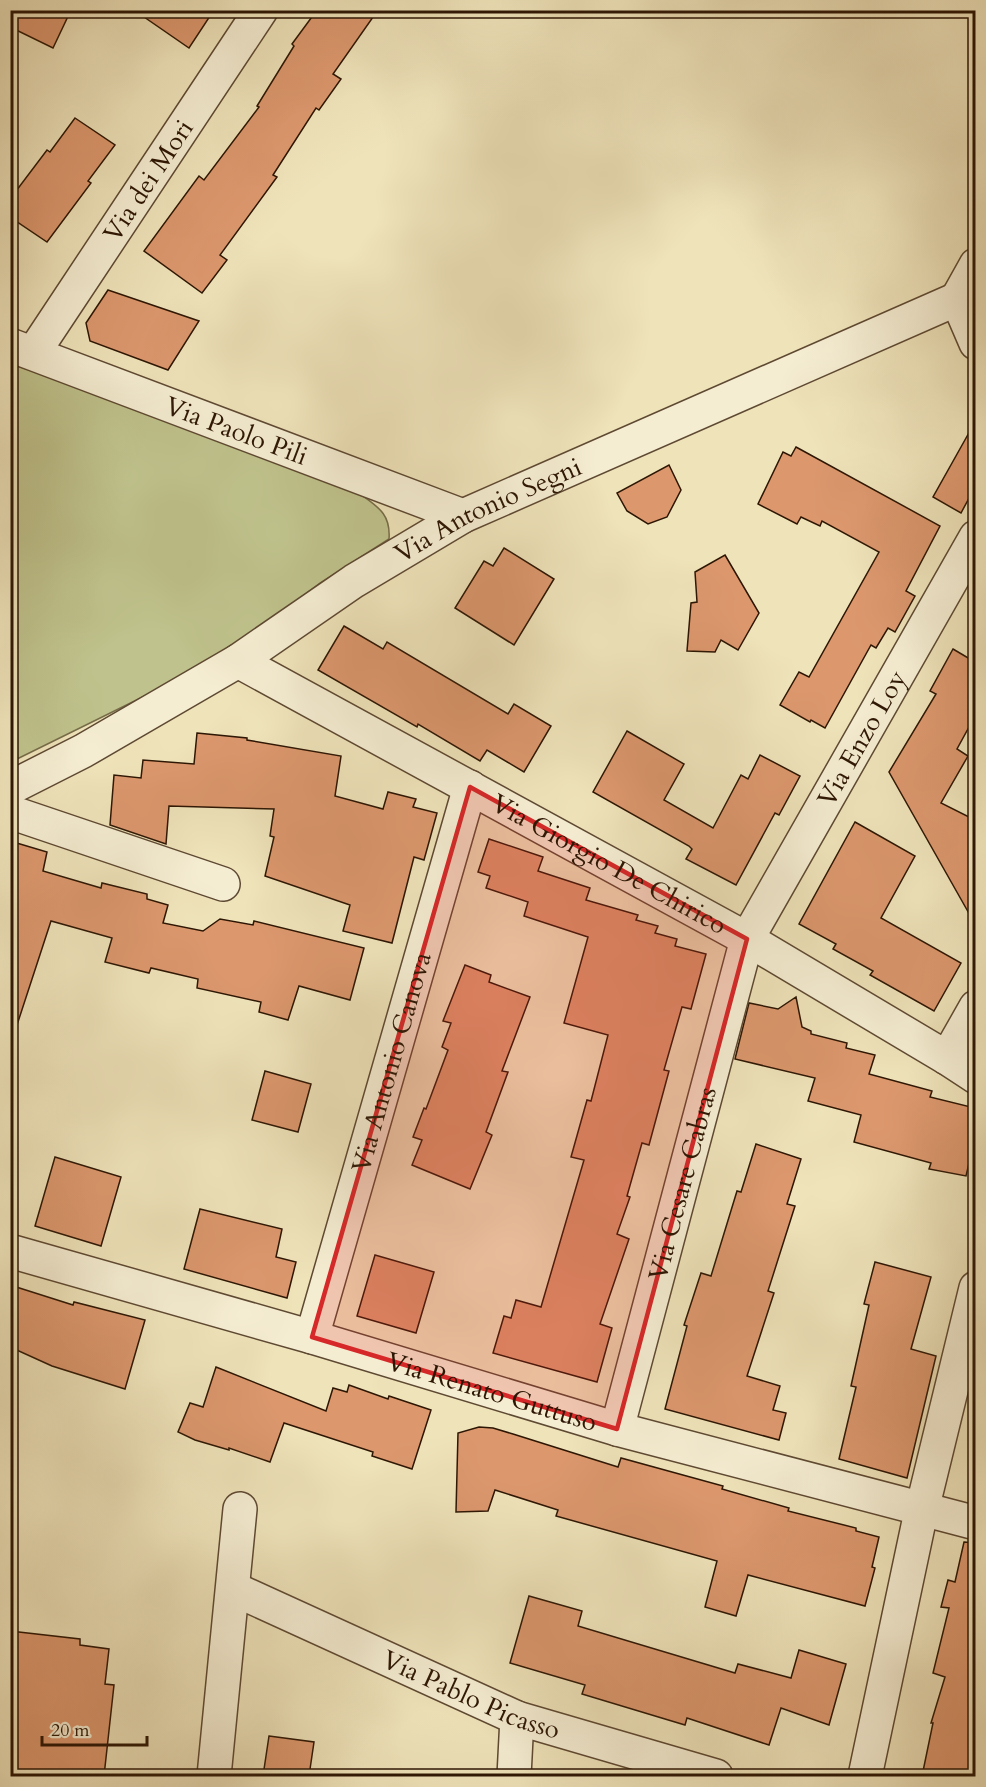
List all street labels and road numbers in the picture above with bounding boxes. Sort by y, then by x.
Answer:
street label: Via dei Mori [95,112,201,248]
street label: Via Paolo Pili [160,388,313,473]
street label: Via Antonio Segni [388,449,587,571]
street label: Via Enzo Loy [809,663,914,813]
street label: Via Giorgio De Chirico [485,785,733,942]
street label: Via Antonio Canova [343,948,439,1176]
street label: Via Cesare Cabras [640,1083,725,1284]
street label: Via Renato Guttuso [383,1343,601,1440]
street label: Via Pablo Picasso [377,1641,564,1747]

